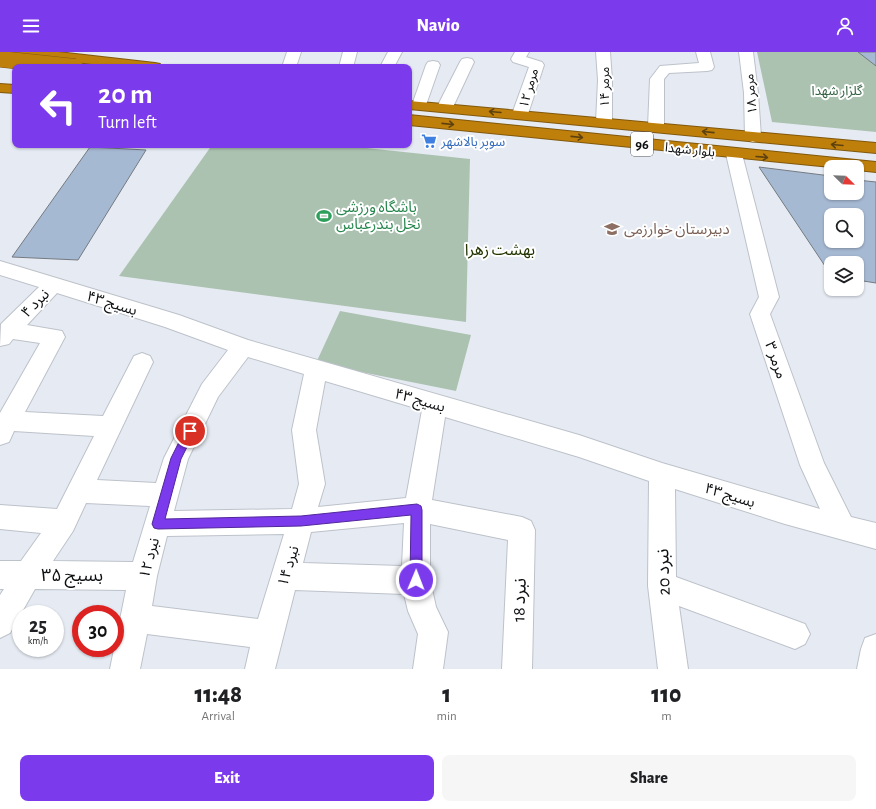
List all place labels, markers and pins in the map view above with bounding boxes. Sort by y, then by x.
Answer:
supermarket icon: سوپر بالاشهر [420,132,438,150]
place label: سوپر بالاشهر [440,136,505,151]
place label: باشگاه ورزشی نخل بندرعباس [336,199,421,233]
sports icon: باشگاه ورزشی نخل بندرعباس [315,207,333,225]
school or university icon: دبیرستان خوارزمی [603,220,621,238]
place label: دبیرستان خوارزمی [624,222,730,238]
pin [173,414,207,448]

